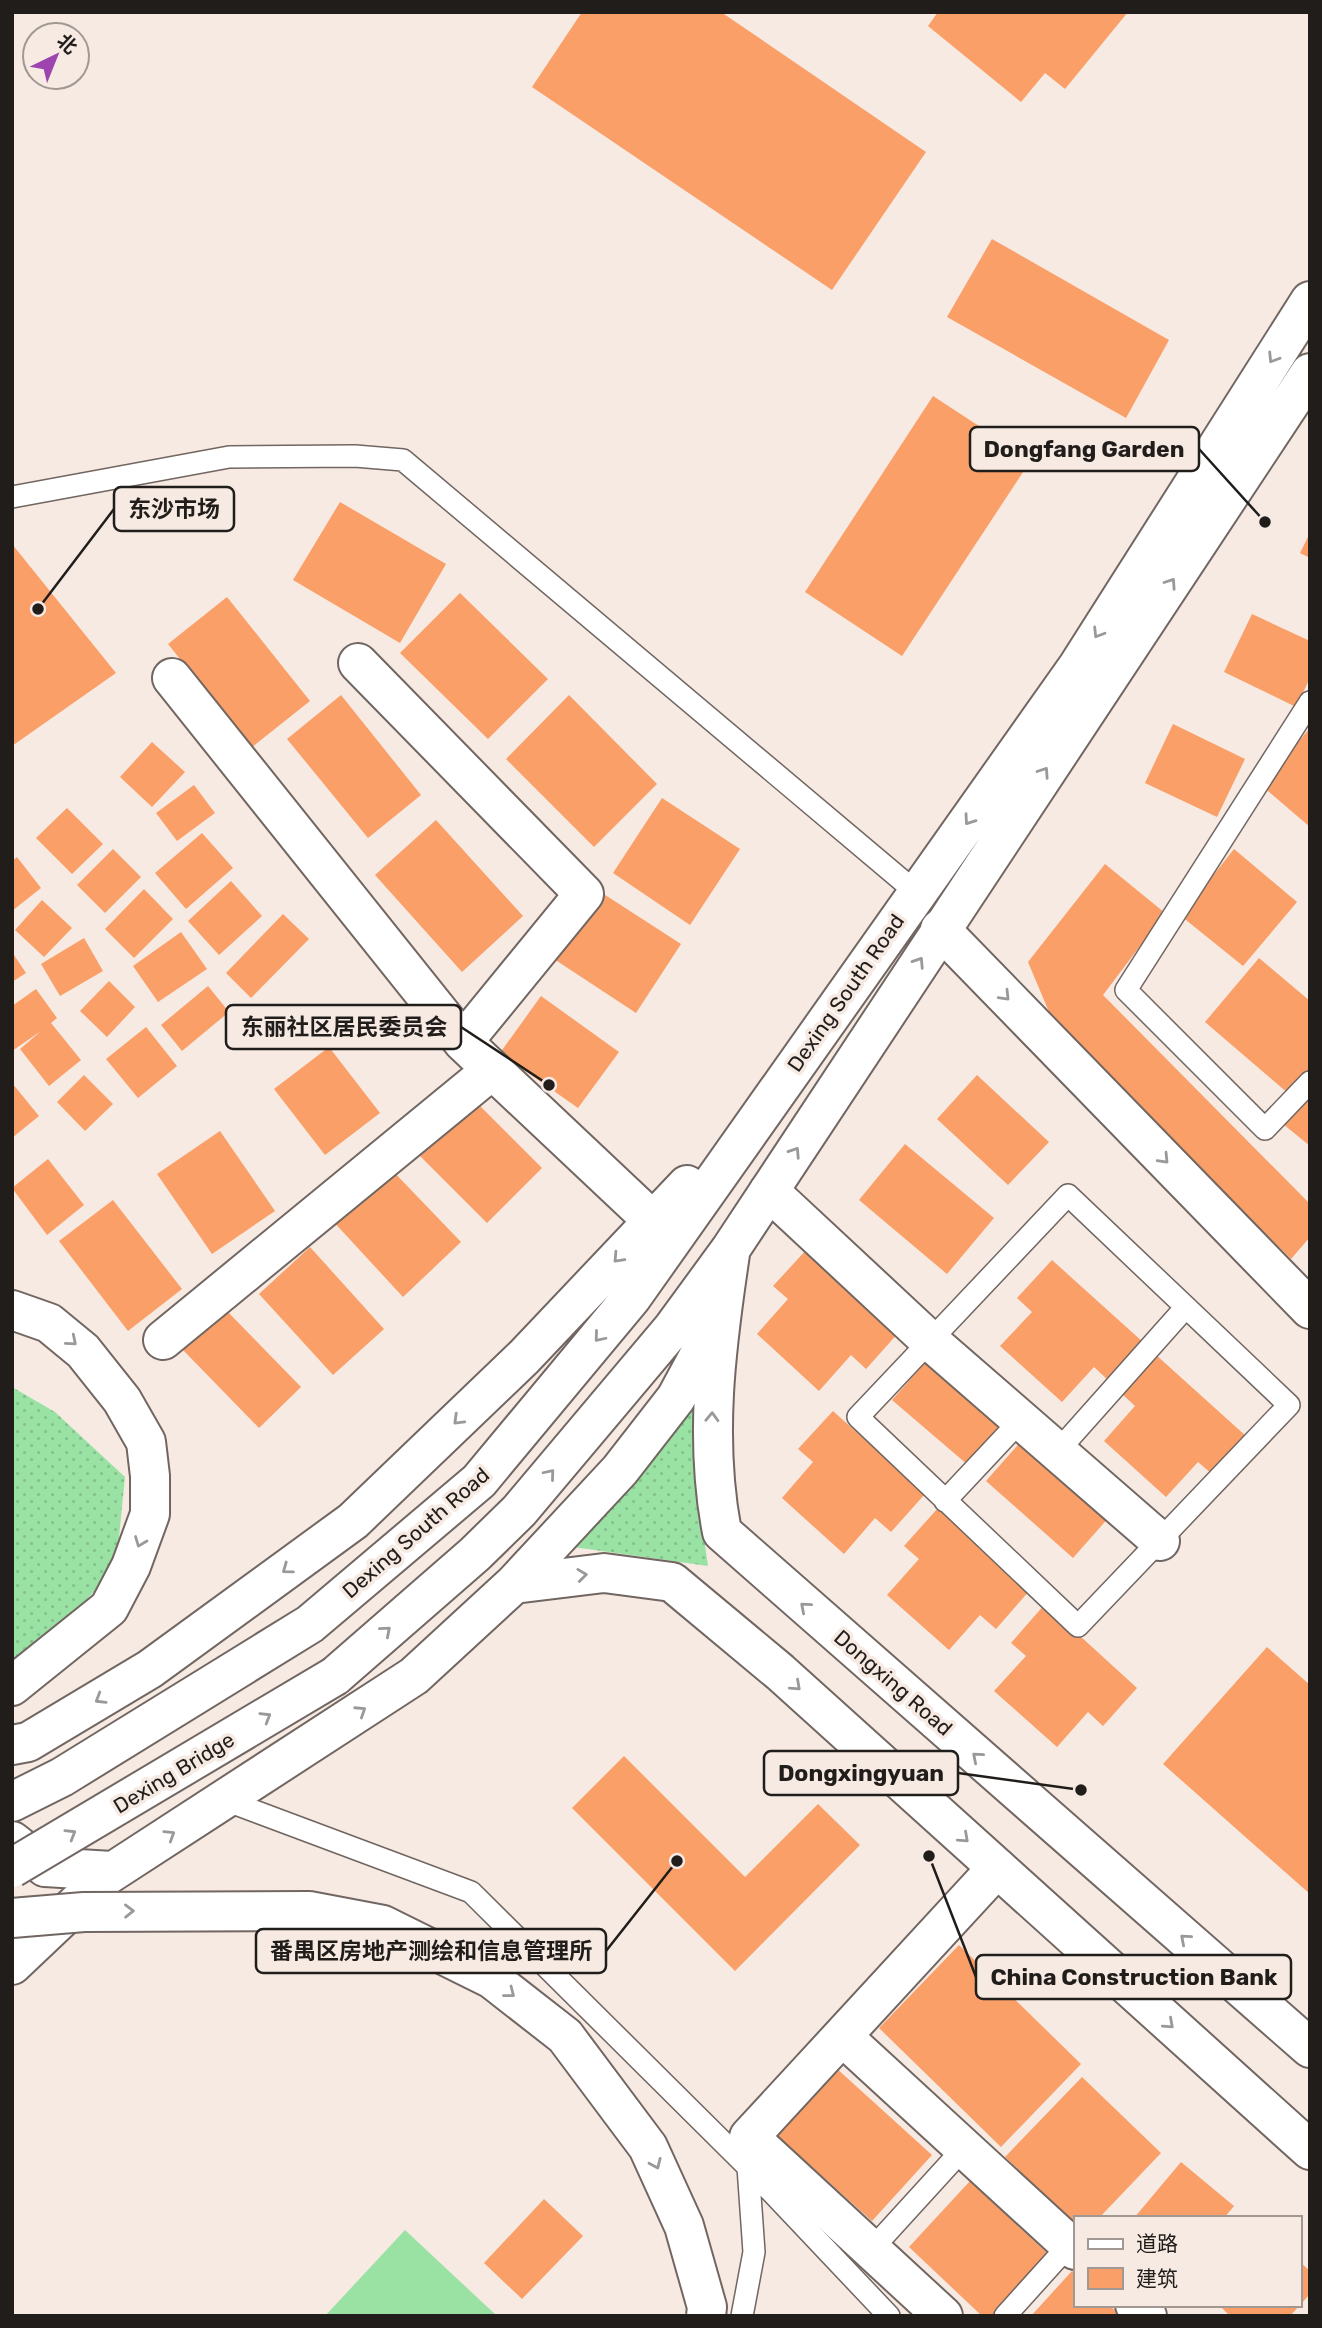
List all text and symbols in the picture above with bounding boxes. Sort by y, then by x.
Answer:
north arrow [21,21,91,91]
text: 北 [52,29,82,59]
one-way arrow [1269,351,1282,364]
callout: Dongfang Garden [970,427,1199,471]
text: Dongfang Garden [983,435,1185,463]
callout: 东沙市场 [114,487,234,531]
text: 东沙市场 [128,495,220,523]
one-way arrow [1162,577,1175,590]
one-way arrow [1094,625,1107,638]
one-way arrow [1036,767,1049,780]
one-way arrow [965,812,977,825]
street label: Dexing South Road [782,909,909,1076]
one-way arrow [911,957,923,970]
one-way arrow [997,987,1010,1000]
callout: 东丽社区居民委员会 [226,1005,461,1049]
text: 东丽社区居民委员会 [241,1013,448,1041]
one-way arrow [786,1147,799,1160]
one-way arrow [1155,1151,1168,1164]
one-way arrow [614,1250,626,1263]
one-way arrow [594,1329,607,1342]
one-way arrow [64,1333,76,1346]
one-way arrow [705,1411,720,1422]
one-way arrow [454,1412,467,1425]
street label: Dexing South Road [337,1462,494,1603]
one-way arrow [542,1469,554,1482]
one-way arrow [134,1535,148,1547]
one-way arrow [282,1561,295,1573]
one-way arrow [576,1568,588,1583]
one-way arrow [801,1603,814,1615]
street label: Dongxing Road [829,1625,958,1741]
one-way arrow [378,1627,391,1639]
one-way arrow [787,1677,800,1690]
one-way arrow [95,1690,108,1703]
one-way arrow [353,1707,366,1720]
one-way arrow [259,1712,272,1725]
street label: Dexing Bridge [109,1727,239,1818]
callout: Dongxingyuan [764,1751,958,1795]
one-way arrow [972,1752,985,1765]
text: Dongxingyuan [778,1759,944,1787]
one-way arrow [64,1829,77,1842]
one-way arrow [163,1830,176,1843]
one-way arrow [956,1830,969,1843]
one-way arrow [124,1904,135,1919]
callout: 番禺区房地产测绘和信息管理所 [256,1929,606,1973]
one-way arrow [1180,1935,1193,1947]
text: 番禺区房地产测绘和信息管理所 [270,1937,592,1965]
callout: China Construction Bank [976,1955,1291,1999]
text: China Construction Bank [990,1963,1278,1991]
one-way arrow [502,1984,514,1997]
one-way arrow [1161,2015,1174,2028]
one-way arrow [648,2157,662,2169]
legend [1074,2216,1301,2307]
text: 道路 [1136,2231,1178,2256]
text: 建筑 [1136,2266,1178,2291]

